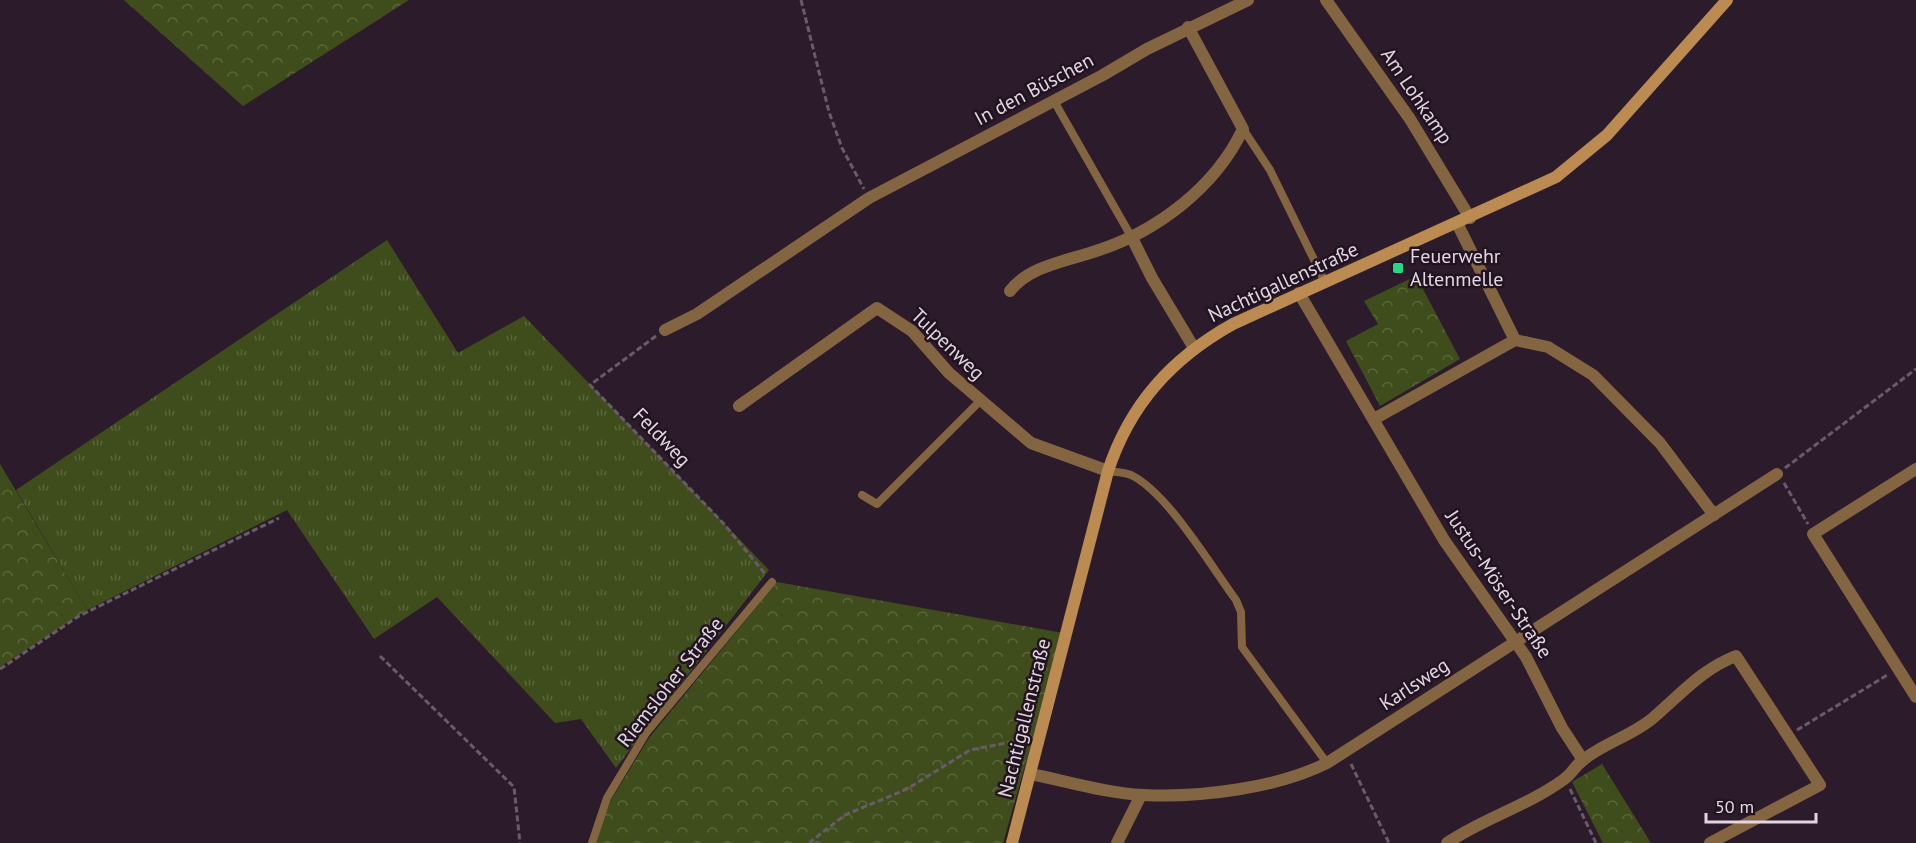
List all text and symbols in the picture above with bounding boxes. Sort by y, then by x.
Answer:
street label: Am Lohkamp [1375,43,1459,149]
street label: In den Büschen [970,47,1098,131]
street label: Nachtigallenstraße [1204,236,1362,328]
place label: Feuerwehr Altenmelle [1410,243,1503,292]
marker: Feuerwehr Altenmelle [1391,261,1405,275]
street label: Tulpenweg [906,302,990,386]
street label: Feldweg [628,402,696,472]
street label: Justus-Möser-Straße [1439,504,1558,663]
street label: Riemsloher Straße [611,612,729,752]
street label: Nachtigallenstraße [992,636,1056,800]
street label: Karlsweg [1374,652,1454,716]
scale bar [1706,786,1816,824]
text: 50 m [1715,795,1754,818]

